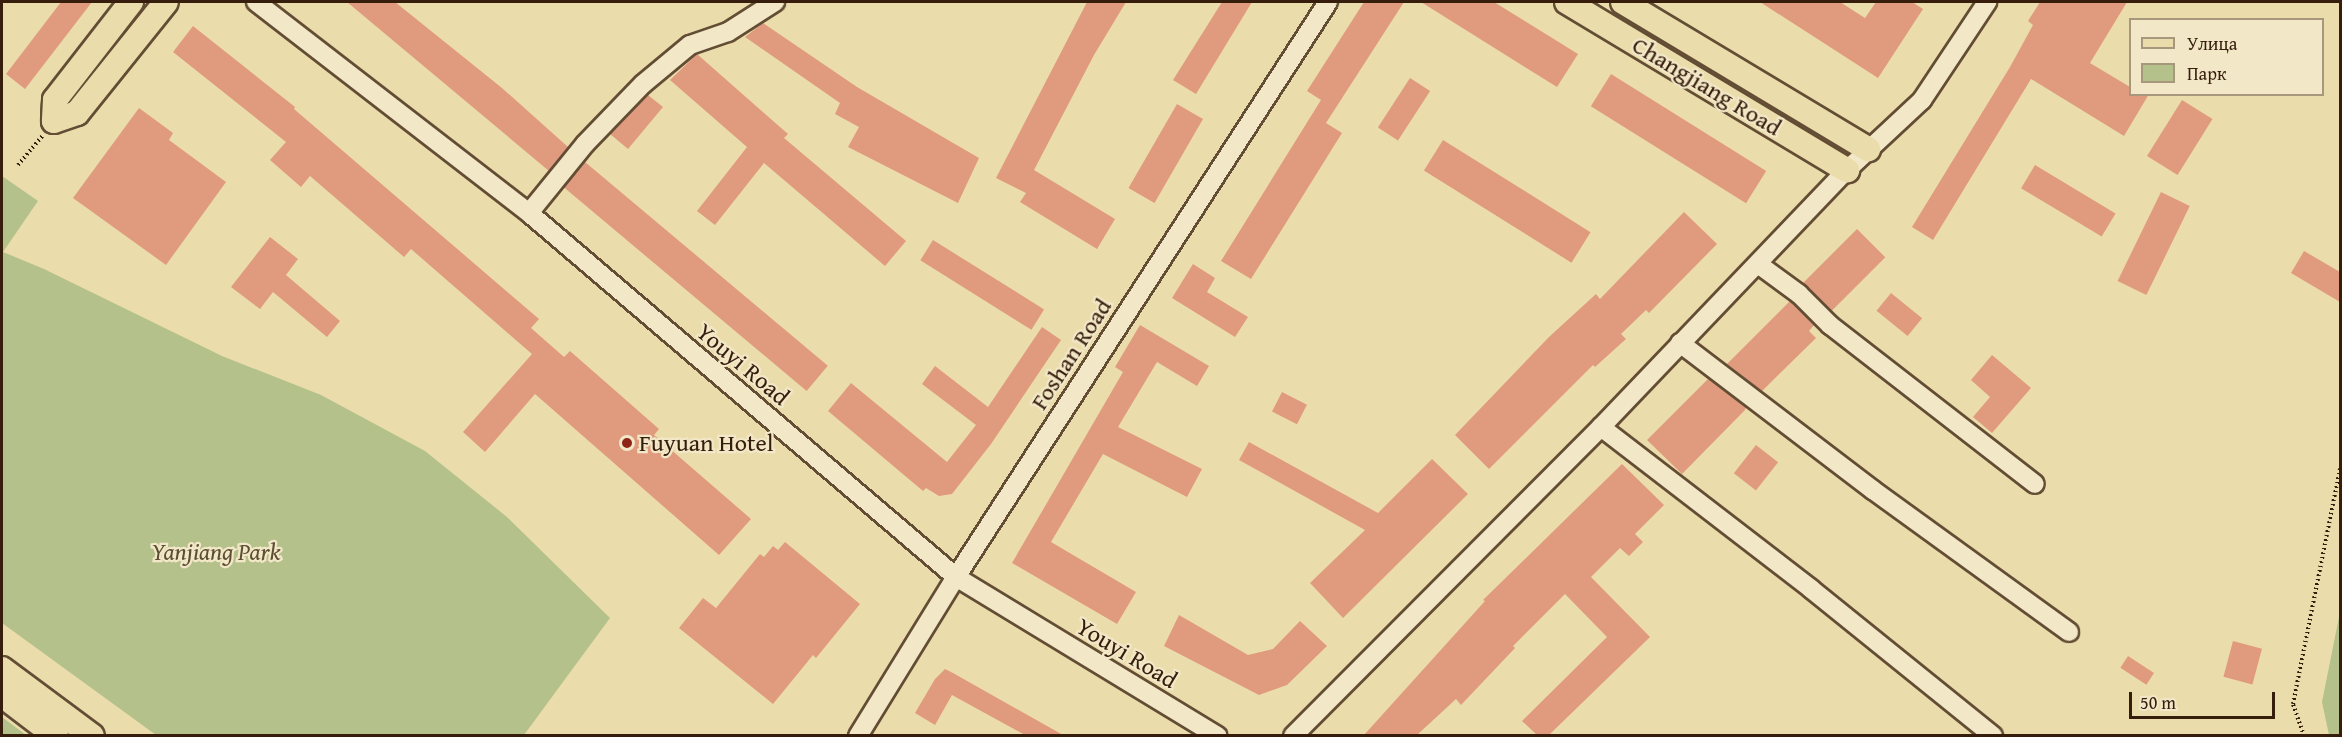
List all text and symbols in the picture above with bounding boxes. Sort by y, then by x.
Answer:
legend [2129,18,2324,96]
street label: Changjiang Road [1627,30,1787,142]
text: Улица [2187,30,2237,57]
text: Парк [2187,60,2226,87]
street label: Foshan Road [1025,293,1117,415]
street label: Youyi Road [691,317,795,411]
place label: Fuyuan Hotel [639,429,773,457]
marker: Fuyuan Hotel [620,436,634,450]
park label: Yanjiang Park [151,538,281,566]
street label: Youyi Road [1071,612,1183,694]
scale bar [2132,680,2278,718]
text: 50 m [2140,689,2176,716]

